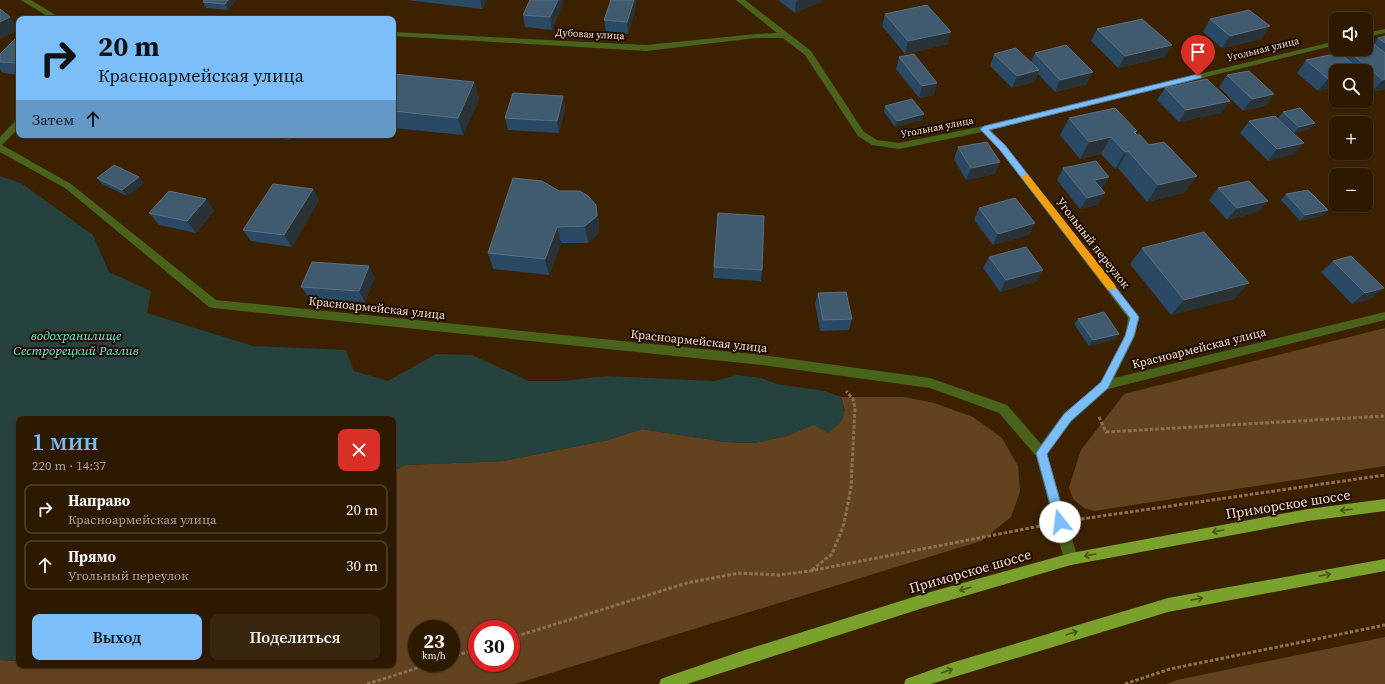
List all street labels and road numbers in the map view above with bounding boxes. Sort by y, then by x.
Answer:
street label: Дубовая улица [555,26,626,42]
street label: Угольная улица [1226,34,1301,64]
street label: Угольная улица [899,113,975,140]
street label: Угольный переулок [1052,194,1134,292]
street label: Красноармейская улица [308,293,447,323]
street label: Красноармейская улица [1130,323,1268,372]
street label: Красноармейская улица [630,326,769,356]
street label: Приморское шоссе [1224,484,1352,524]
street label: Приморское шоссе [907,544,1033,598]

